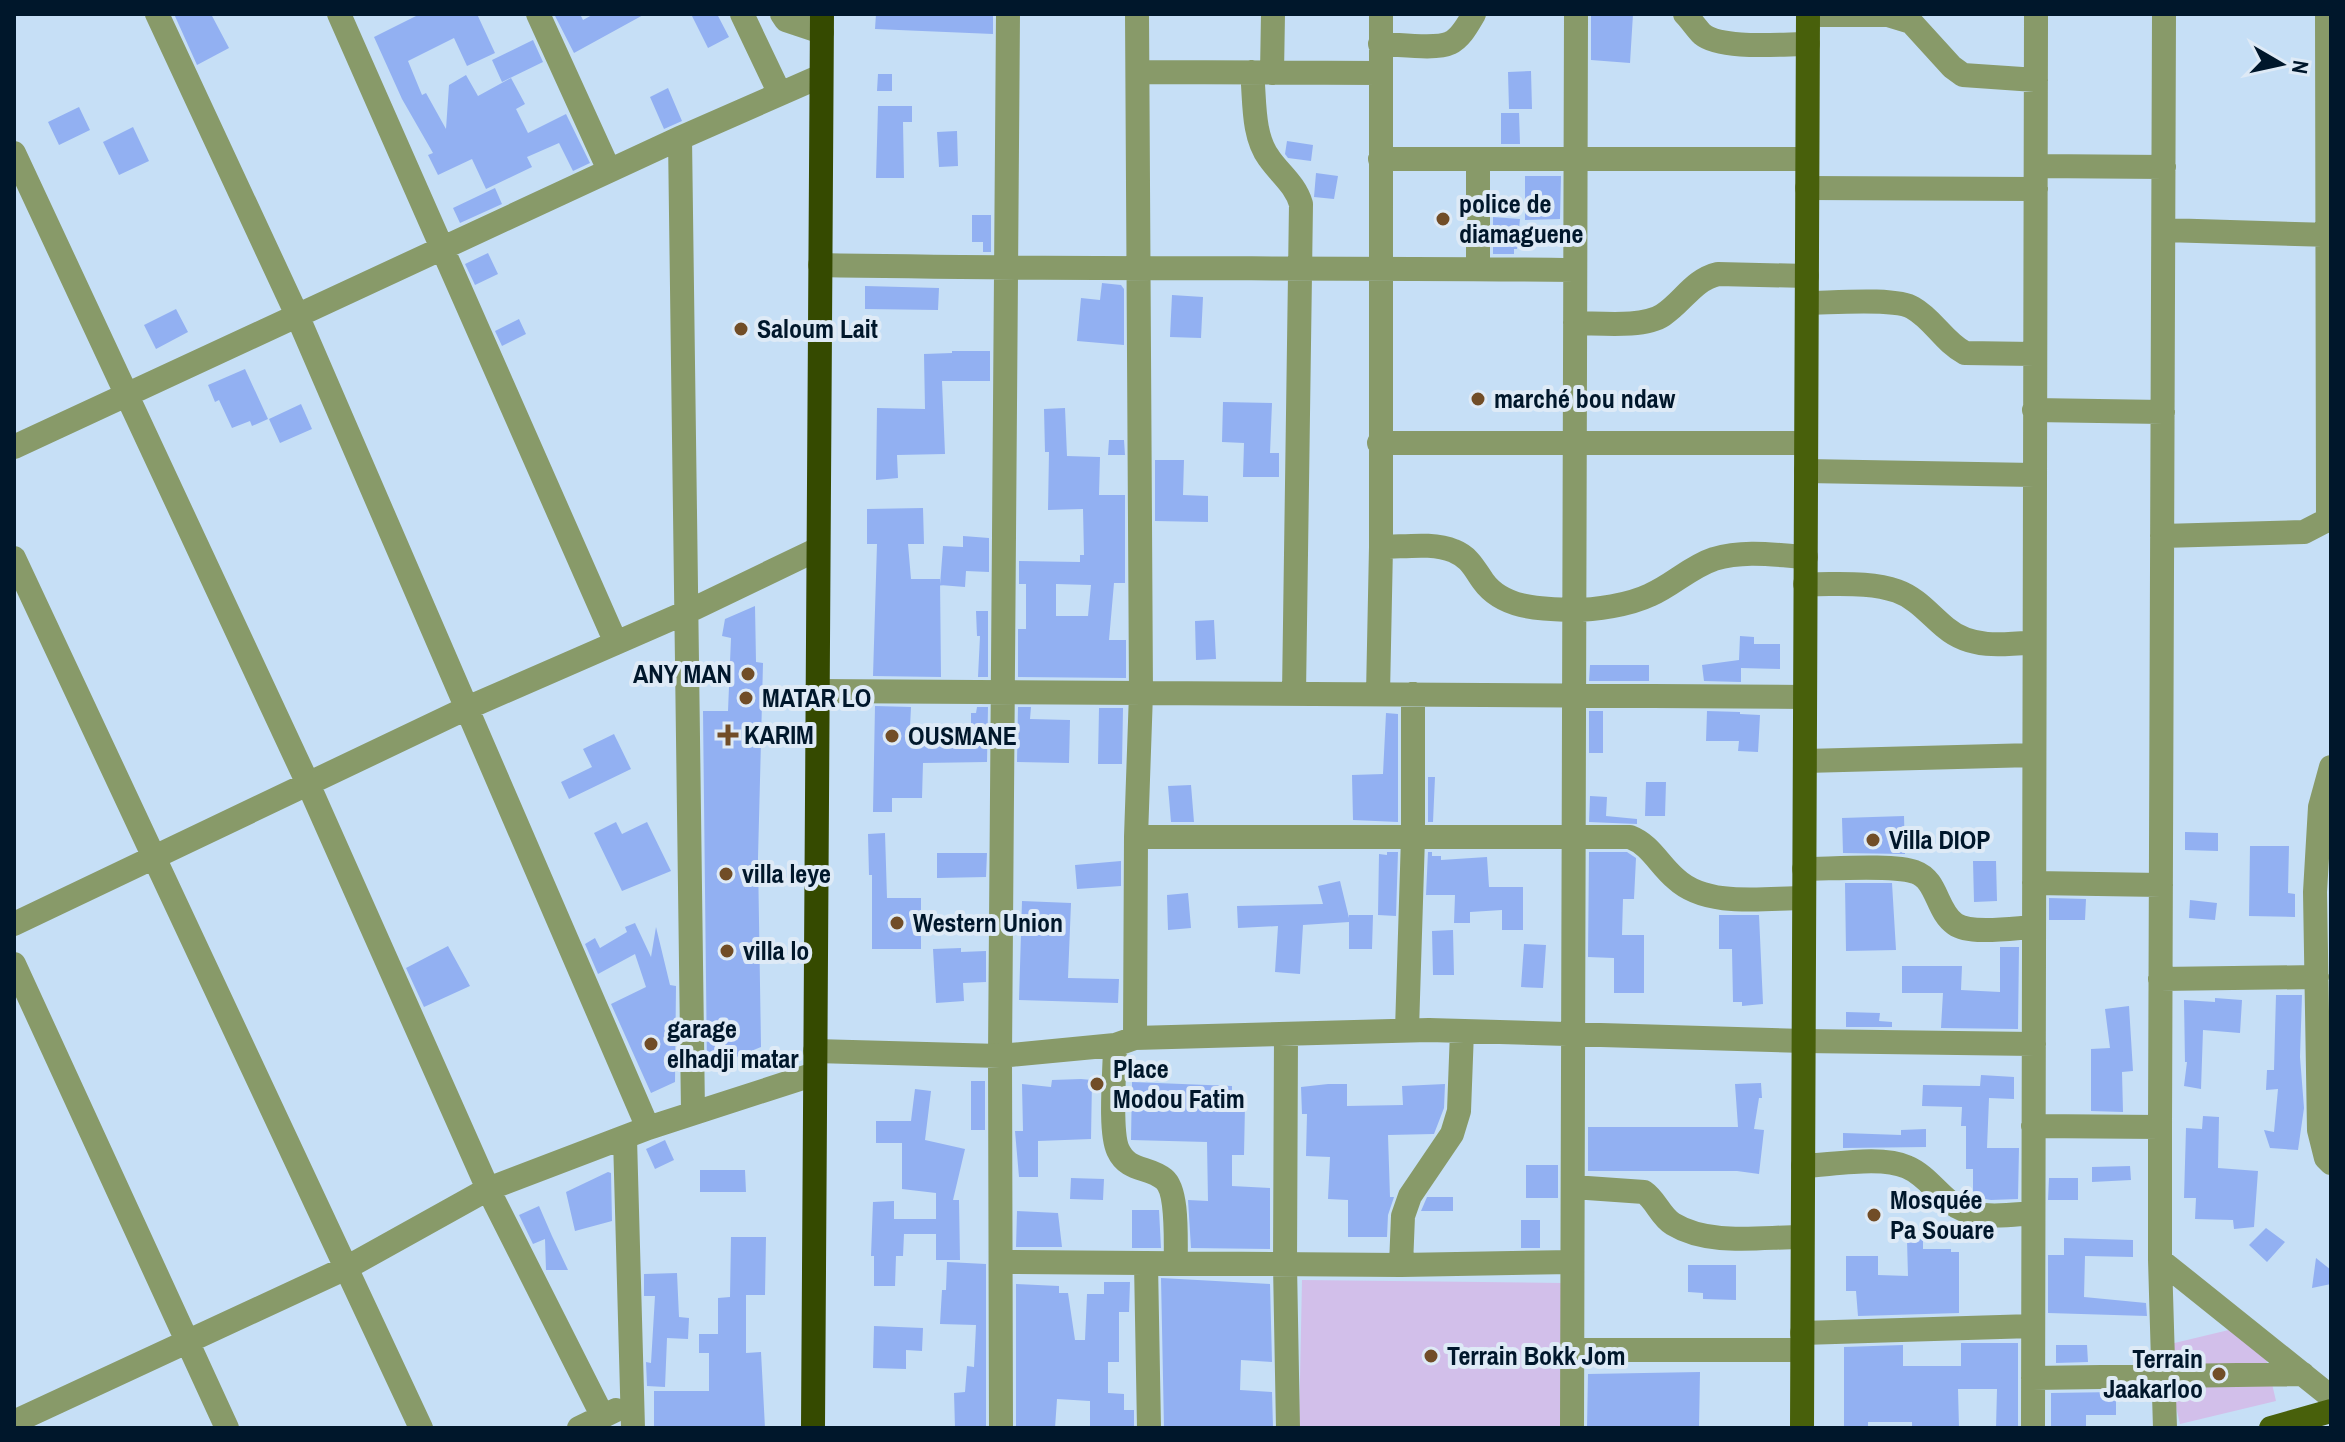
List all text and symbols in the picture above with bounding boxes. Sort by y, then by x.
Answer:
north arrow [2241,24,2321,104]
text: N [2285,58,2317,76]
place label: police de diamaguene [1459,186,1583,251]
marker: police de diamaguene [1434,210,1452,228]
place label: Saloum Lait [757,311,878,346]
marker: Saloum Lait [732,320,750,338]
place label: marché bou ndaw [1494,381,1676,416]
marker: marché bou ndaw [1469,390,1487,408]
place label: ANY MAN [633,656,732,691]
marker: ANY MAN [739,665,757,683]
place label: MATAR LO [762,680,871,715]
marker: MATAR LO [737,689,755,707]
place label: KARIM [744,717,814,752]
place label: OUSMANE [908,718,1017,753]
marker: KARIM [719,726,737,744]
marker: OUSMANE [883,727,901,745]
place label: Villa DIOP [1889,822,1991,857]
marker: Villa DIOP [1864,831,1882,849]
place label: villa leye [742,856,831,891]
marker: villa leye [717,865,735,883]
place label: Western Union [913,905,1063,940]
marker: Western Union [888,914,906,932]
place label: villa lo [743,933,809,968]
marker: villa lo [718,942,736,960]
place label: garage elhadji matar [667,1011,799,1076]
marker: garage elhadji matar [642,1035,660,1053]
place label: Place Modou Fatim [1113,1051,1245,1116]
marker: Place Modou Fatim [1088,1075,1106,1093]
place label: Mosquée Pa Souare [1890,1182,1994,1247]
marker: Mosquée Pa Souare [1865,1206,1883,1224]
place label: Terrain Bokk Jom [1447,1338,1626,1373]
place label: Terrain Jaakarloo [2103,1341,2203,1406]
marker: Terrain Bokk Jom [1422,1347,1440,1365]
marker: Terrain Jaakarloo [2210,1365,2228,1383]

